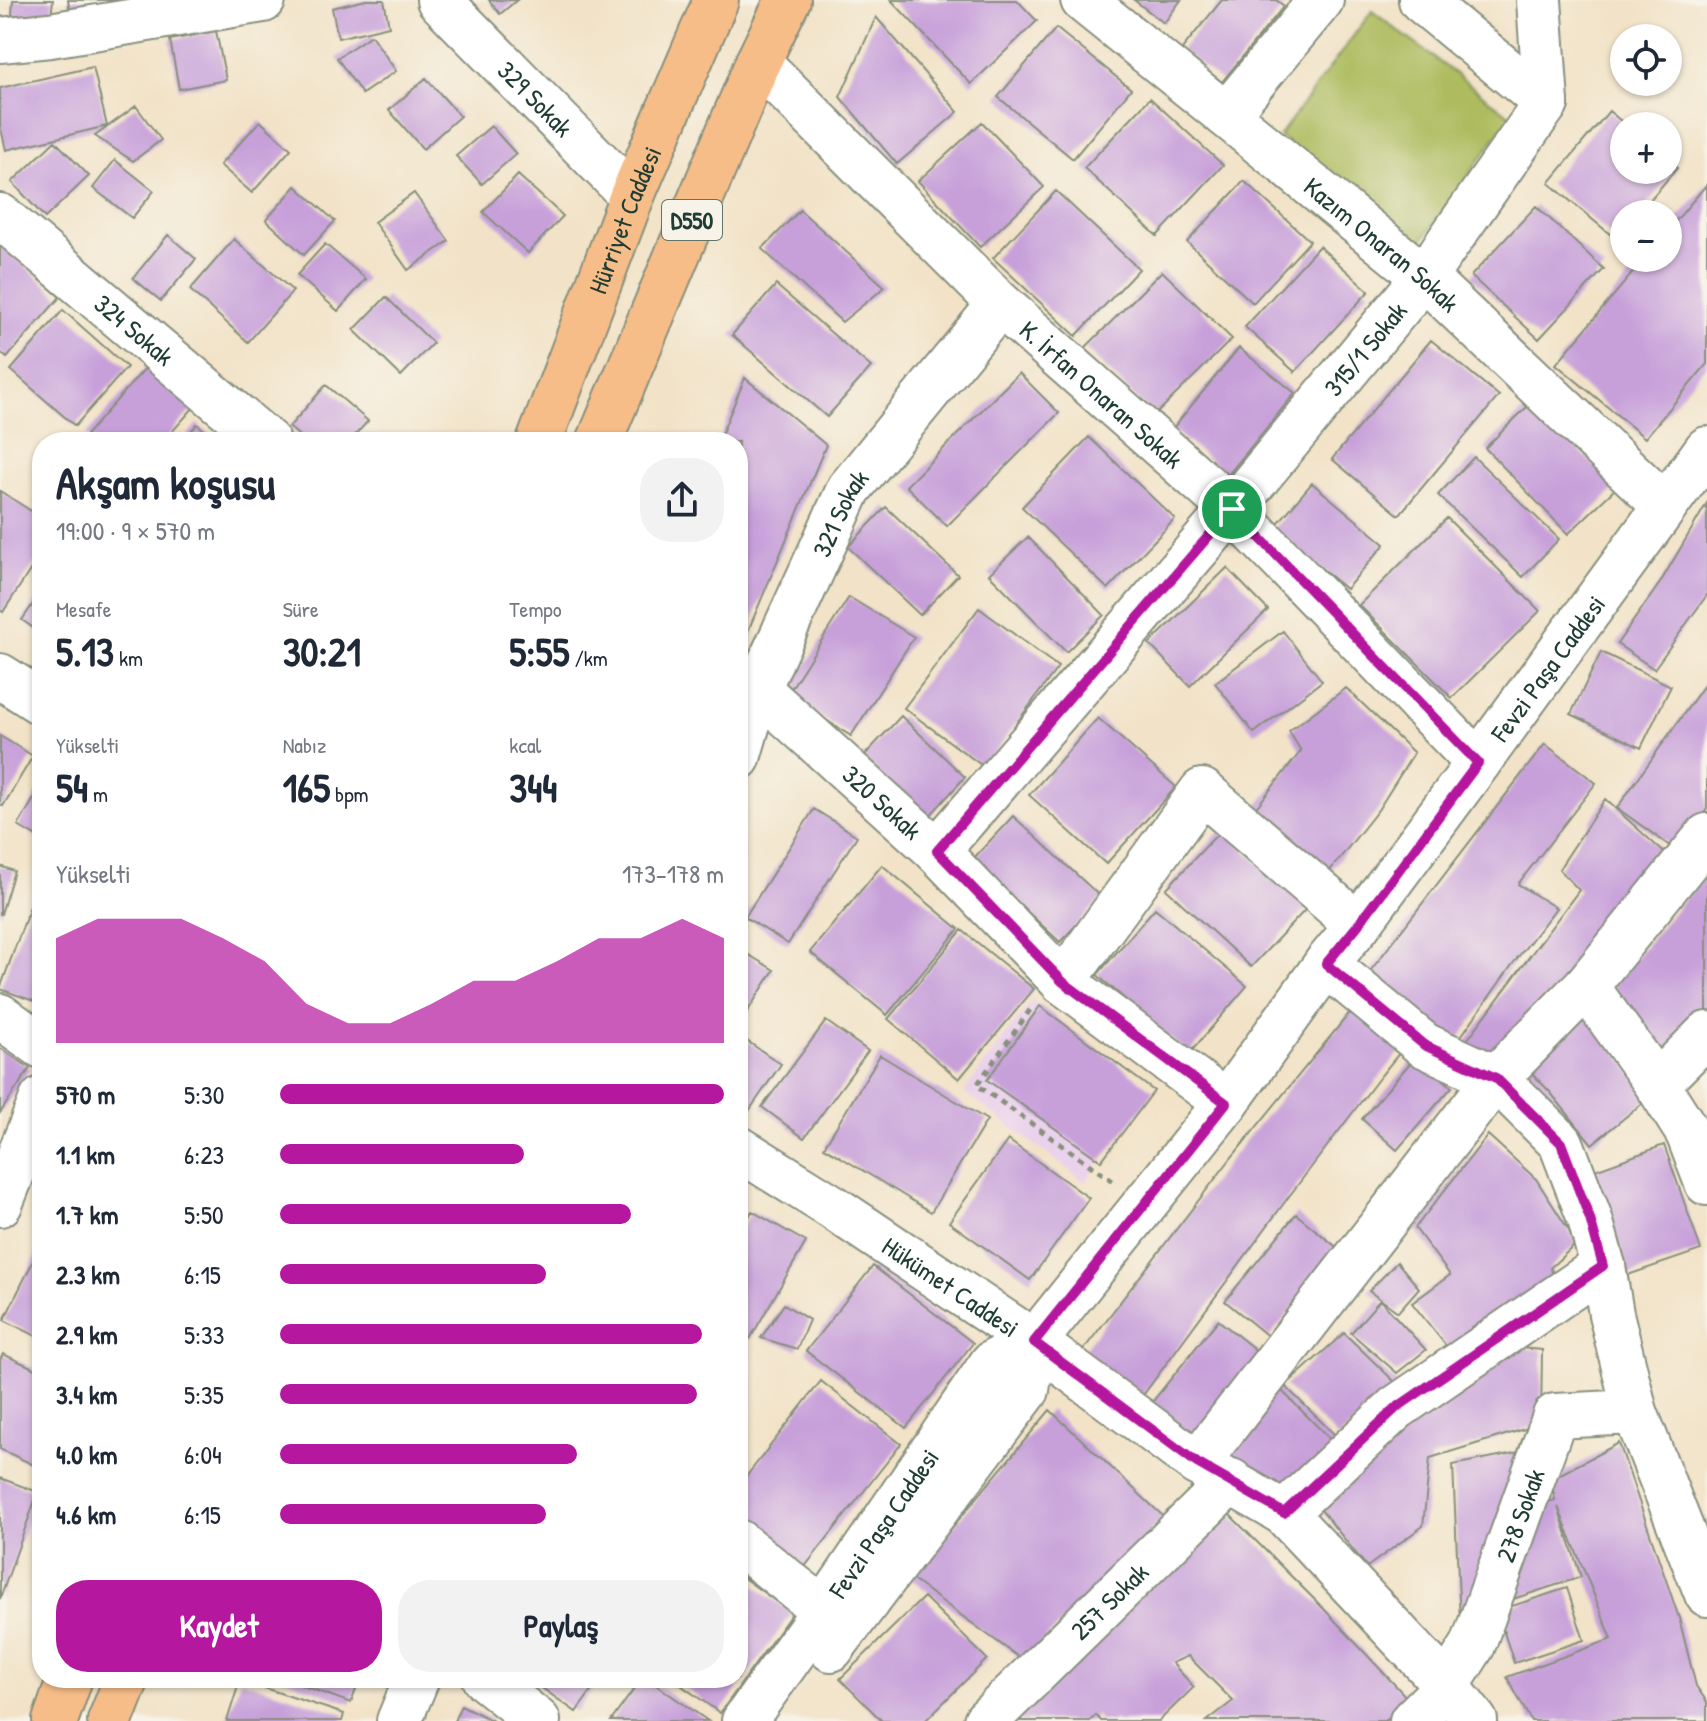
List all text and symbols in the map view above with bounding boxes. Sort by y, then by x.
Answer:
map controls [1610,24,1682,272]
button: locate [1610,24,1682,96]
street label: 329 Sokak [491,53,581,144]
button: + [1610,112,1682,184]
street label: Hürriyet Caddesi [579,141,669,298]
street label: Kazım Onaran Sokak [1297,169,1468,320]
road number: D550 [662,200,722,240]
button: − [1610,200,1682,272]
street label: 324 Sokak [87,286,182,373]
street label: 315/1 Sokak [1315,294,1414,403]
street label: K. İrfan Onaran Sokak [1012,312,1191,476]
text: Akşam koşusu [56,453,275,513]
button: share [640,458,724,542]
street label: 321 Sokak [803,461,876,562]
pin [1198,475,1266,543]
icon: arrive [1210,487,1254,531]
text: 19:00 · 9 × 570 m [56,513,215,548]
street label: Fevzi Paşa Caddesi [1482,588,1613,749]
text: Mesafe [56,594,112,624]
text: Süre [283,594,319,624]
text: Tempo [509,594,562,624]
text: 5.13 [56,624,114,678]
text: 30:21 [283,624,361,678]
text: 5:55 [509,624,569,678]
text: km [114,643,143,673]
text: /km [569,643,608,673]
text: Yükselti [56,730,119,760]
text: Nabız [283,730,326,760]
text: kcal [509,730,541,760]
street label: 320 Sokak [835,757,930,847]
text: 54 [56,760,88,814]
text: 165 [283,760,330,814]
text: 344 [509,760,557,814]
text: m [88,779,108,809]
text: bpm [330,779,369,809]
text: Yükselti [56,856,131,891]
text: 173–178 m [622,856,724,891]
text: 570 m [56,1077,115,1112]
text: 5:30 [184,1077,224,1112]
text: 1.1 km [56,1137,115,1172]
text: 6:23 [184,1137,224,1172]
text: 1.7 km [56,1197,118,1232]
text: 5:50 [184,1197,224,1232]
street label: Hükümet Caddesi [876,1228,1026,1345]
text: 2.3 km [56,1257,120,1292]
text: 6:15 [184,1257,221,1292]
text: 2.9 km [56,1317,118,1352]
text: 5:33 [184,1317,224,1352]
text: 3.4 km [56,1377,117,1412]
text: 5:35 [184,1377,224,1412]
text: 4.0 km [56,1437,117,1472]
text: 6:04 [184,1437,222,1472]
street label: Fevzi Paşa Caddesi [819,1442,946,1605]
street label: 278 Sokak [1487,1464,1552,1566]
text: 4.6 km [56,1497,116,1532]
text: 6:15 [184,1497,221,1532]
street label: 257 Sokak [1062,1554,1156,1647]
button: Kaydet [56,1580,382,1672]
button: Paylaş [398,1580,724,1672]

